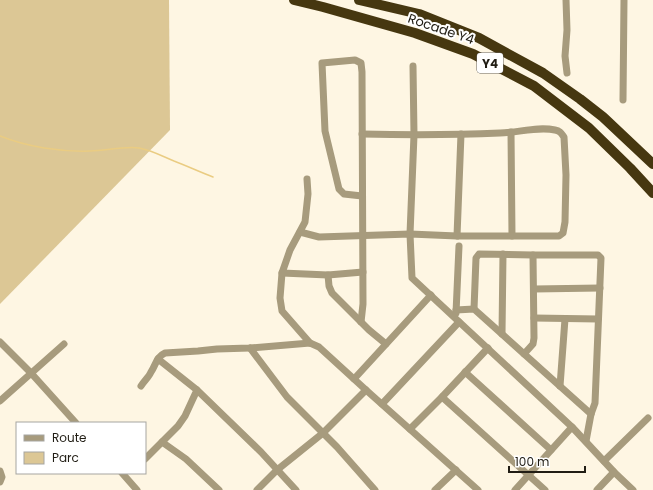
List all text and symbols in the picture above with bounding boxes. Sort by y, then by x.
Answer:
street label: Rocade Y4 [405,9,477,49]
road number: Y4 [477,53,503,73]
legend [16,422,146,474]
text: Route [52,429,86,446]
scale bar [509,448,585,474]
text: Parc [52,449,79,466]
text: 100 m [515,453,549,470]

